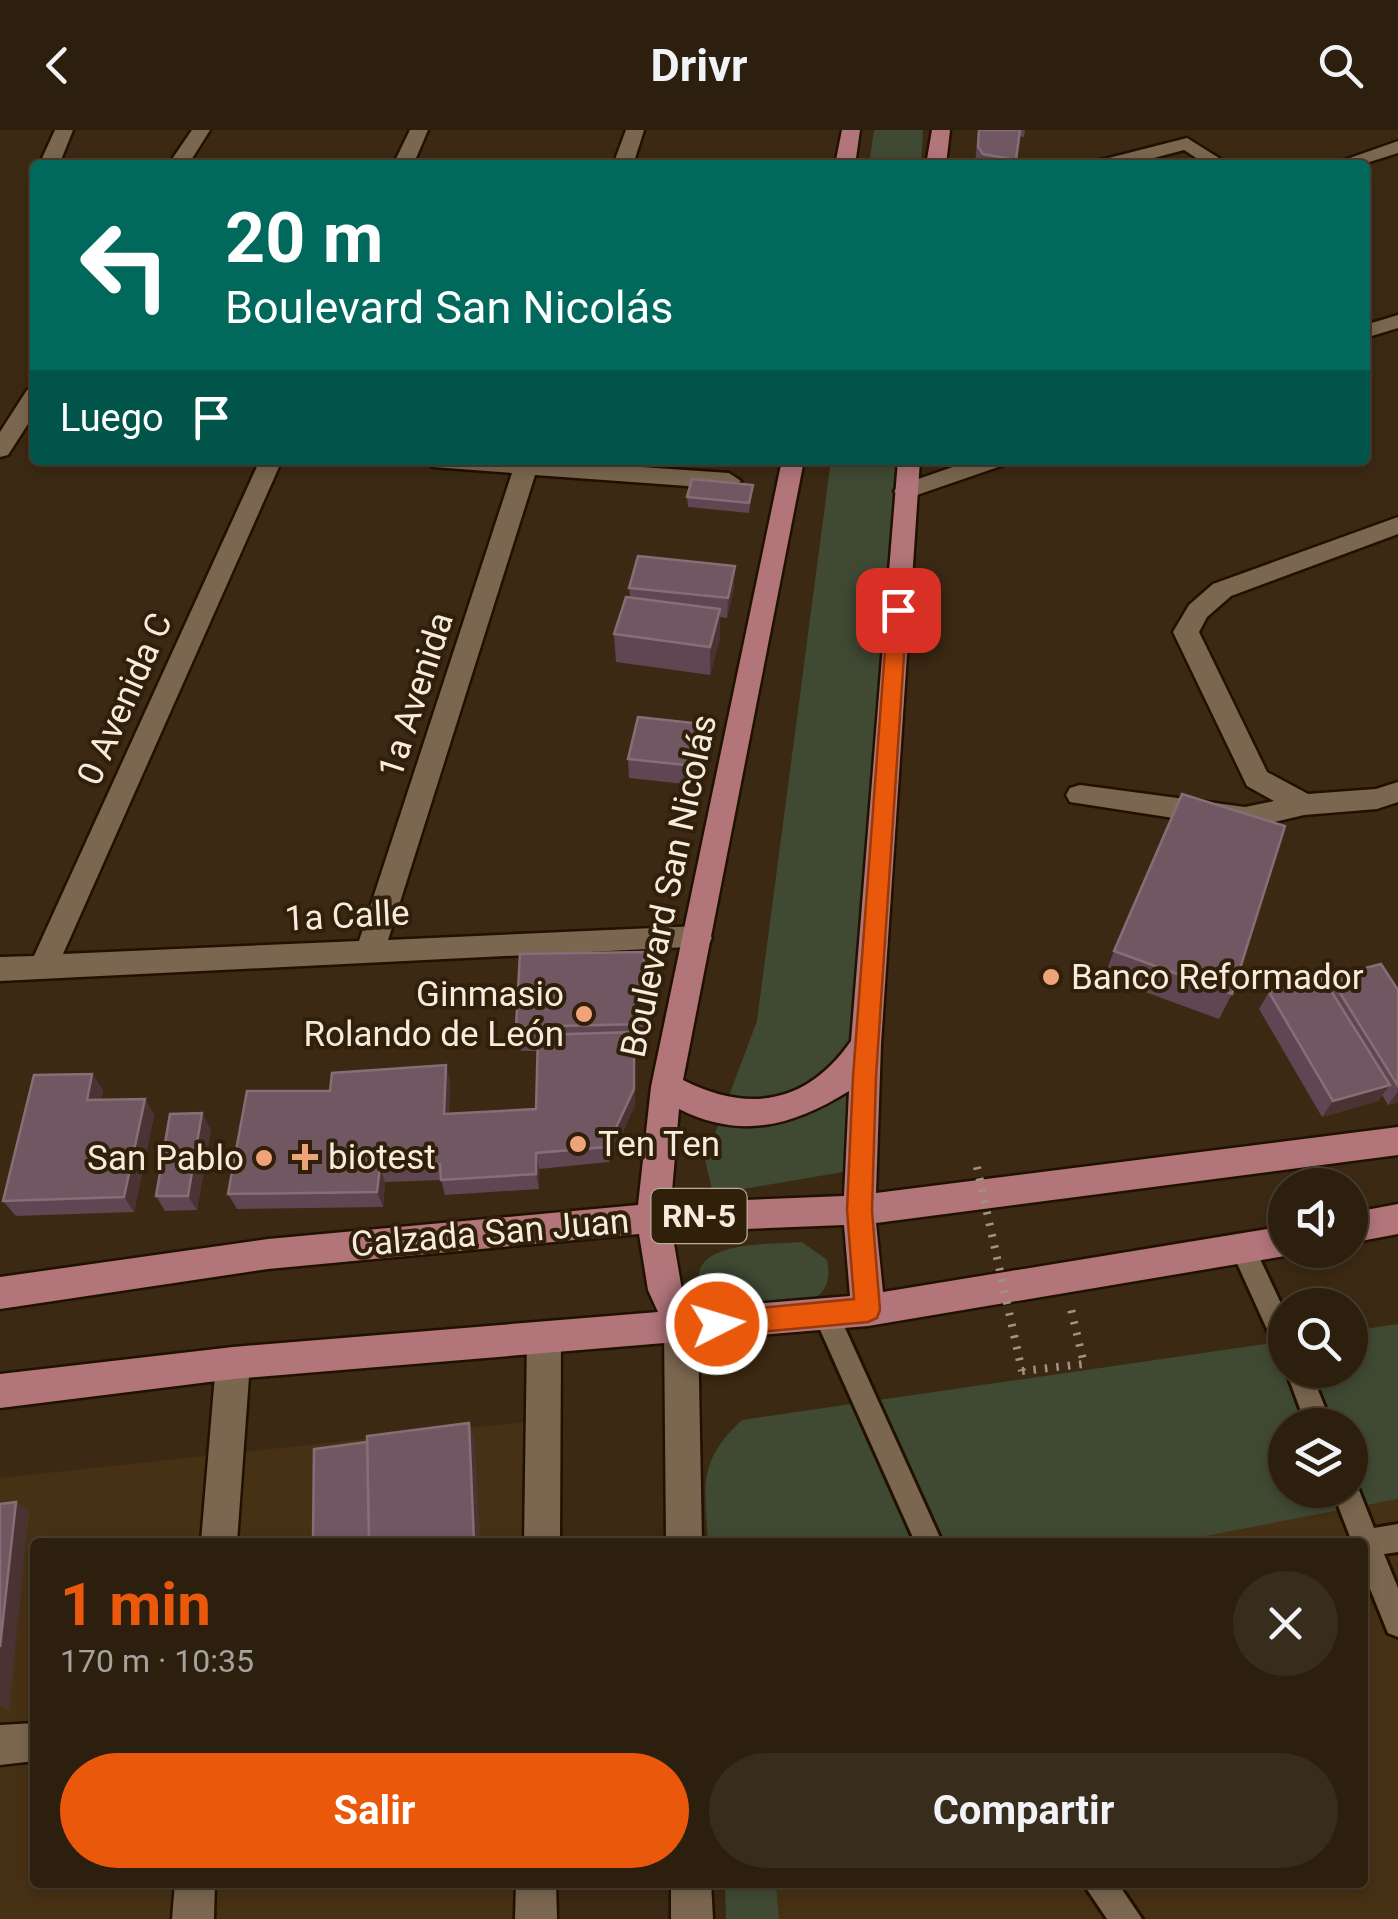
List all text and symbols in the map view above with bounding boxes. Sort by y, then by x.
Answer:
icon: back [30,38,85,93]
icon: search [1313,38,1368,93]
text: Drivr [651,39,747,92]
text: 20 m [225,197,383,279]
icon: left [60,200,190,330]
text: Boulevard San Nicolás [225,281,673,334]
icon: arrive [184,390,239,445]
text: Luego [60,396,164,440]
pin [856,568,941,653]
icon: arrive [871,583,926,638]
street label: 0 Avenida C [69,607,181,791]
street label: 1a Avenida [370,607,462,783]
street label: Boulevard San Nicolás [613,711,725,1061]
street label: 1a Calle [284,892,410,940]
place label: Banco Reformador [1071,957,1364,998]
marker: Banco Reformador [1040,966,1062,988]
place label: Ginmasio Rolando de León [304,974,564,1055]
marker: Ginmasio Rolando de León [573,1003,595,1025]
place label: Ten Ten [598,1124,720,1165]
marker: Ten Ten [567,1133,589,1155]
place label: biotest [328,1137,436,1178]
place label: San Pablo [87,1138,244,1179]
marker: biotest [292,1144,318,1170]
marker: San Pablo [253,1147,275,1169]
map controls [1268,1168,1368,1508]
button: sound [1268,1168,1368,1268]
road number: RN-5 [652,1189,746,1243]
street label: Calzada San Juan [349,1200,631,1266]
position arrow [665,1272,769,1376]
button: search [1268,1288,1368,1388]
button: layers [1268,1408,1368,1508]
text: 1 min [60,1569,211,1640]
button: close [1233,1571,1338,1676]
text: 170 m · 10:35 [60,1642,254,1680]
button: Salir [60,1753,689,1868]
button: Compartir [709,1753,1338,1868]

